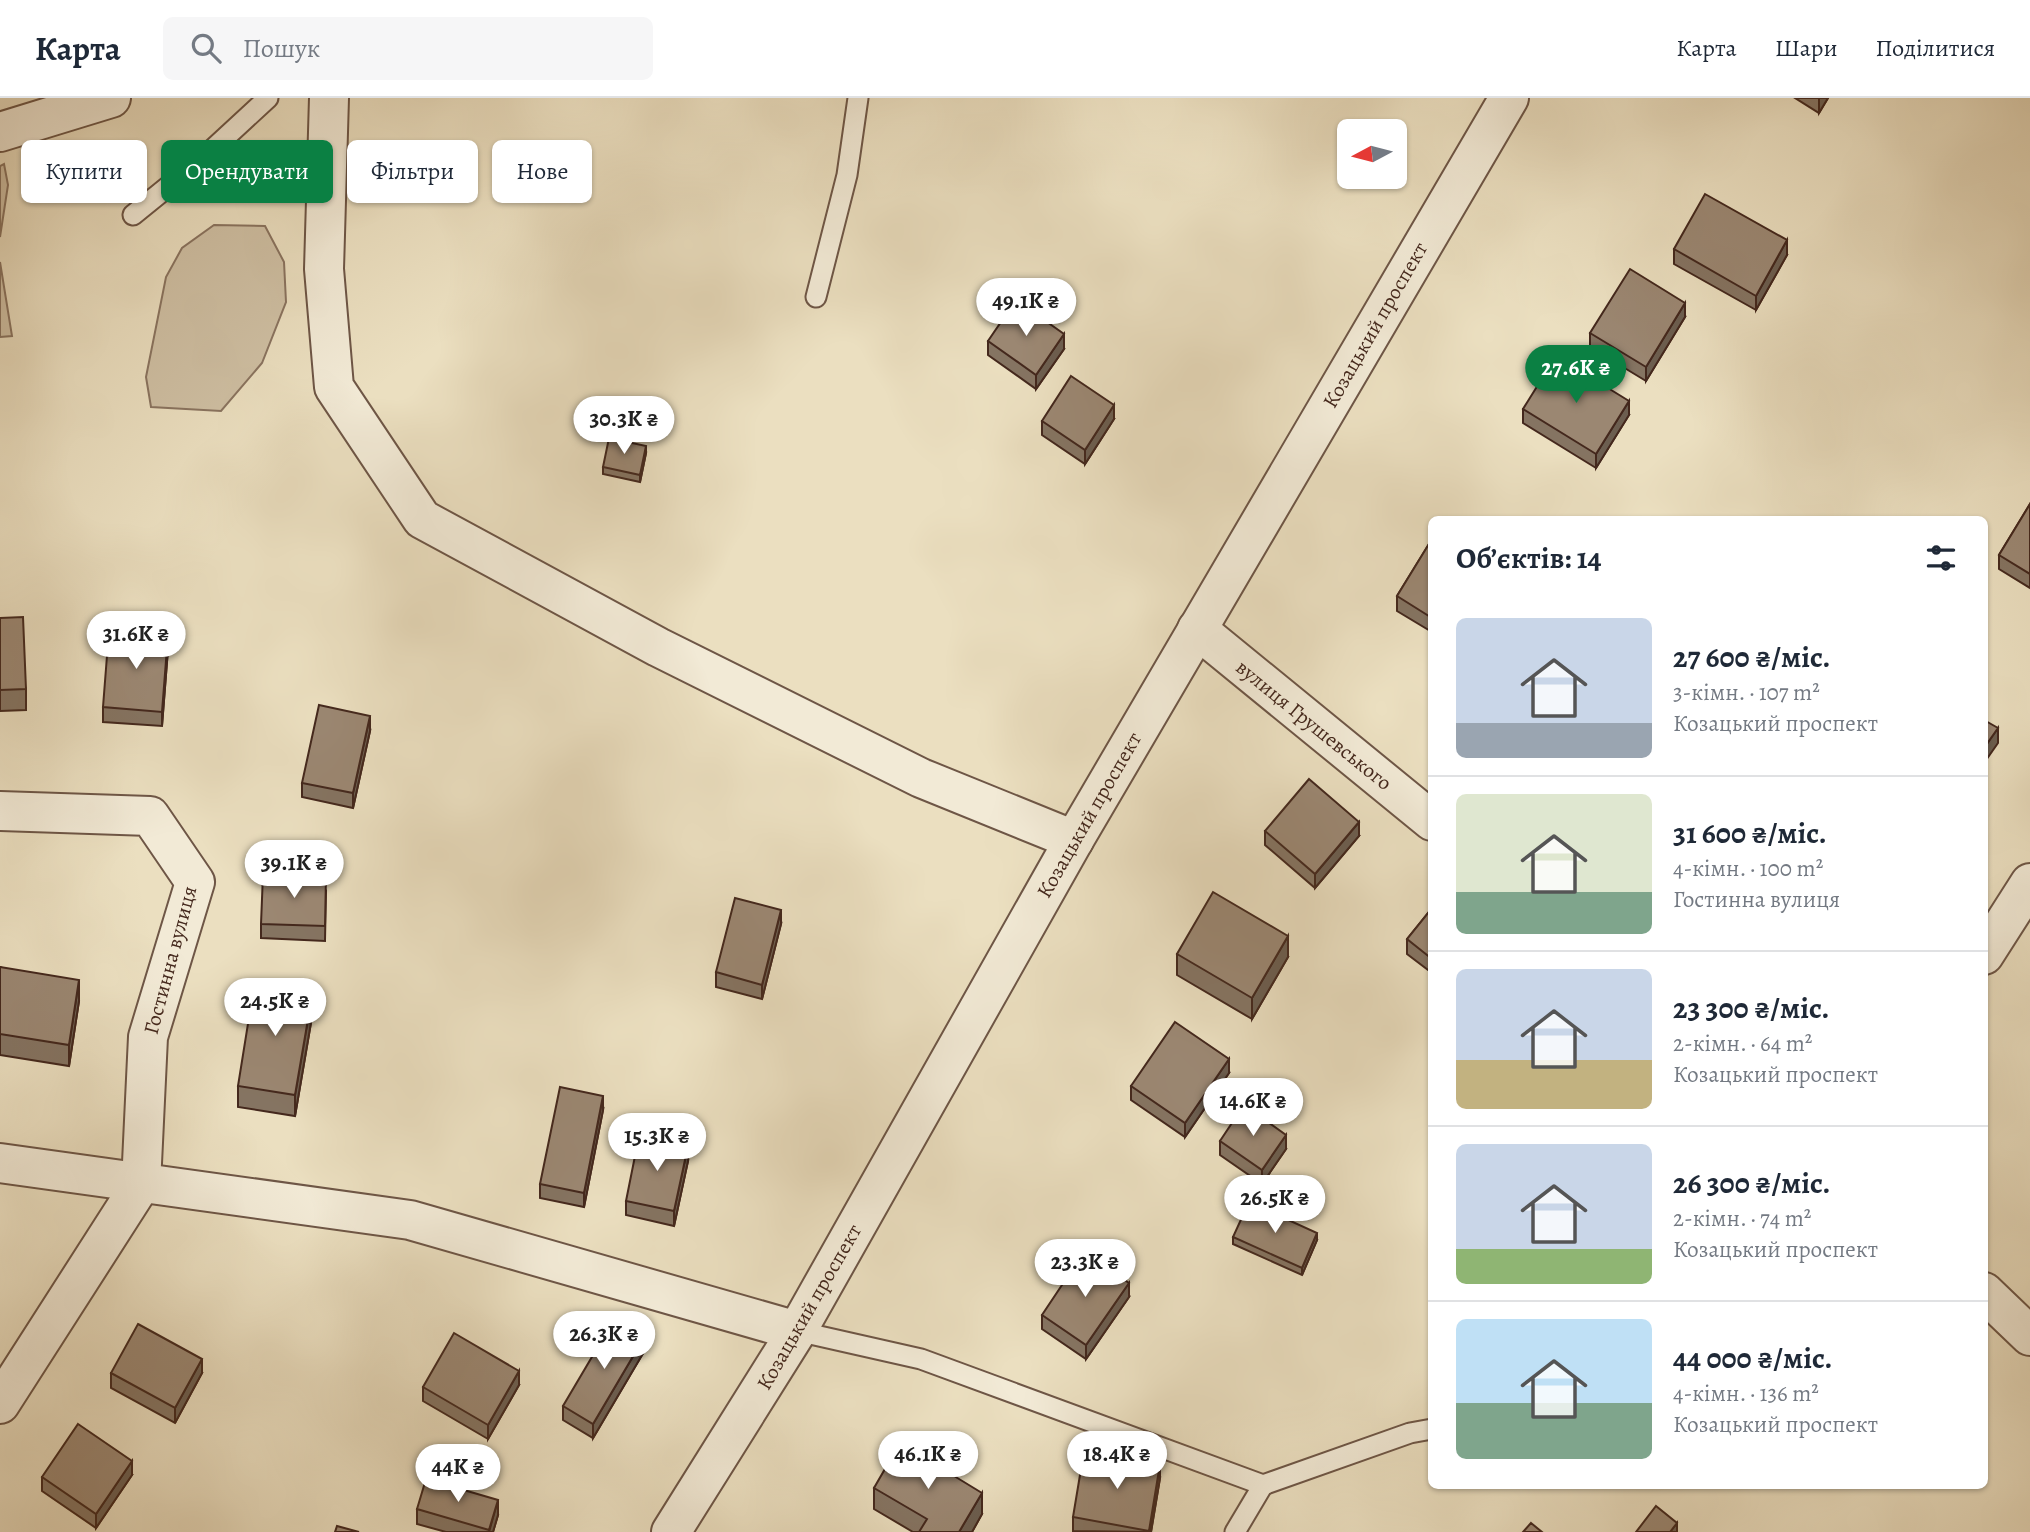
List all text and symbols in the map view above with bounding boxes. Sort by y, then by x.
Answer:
search box [163,17,653,80]
text: Карта [35,26,121,71]
icon: search [187,29,225,67]
text: Пошук [243,31,320,66]
text: Карта [1676,32,1737,64]
text: Шари [1775,32,1838,64]
text: Поділитися [1876,32,1995,64]
north arrow [1337,119,1407,189]
map controls [1337,119,1407,189]
chip: Купити [21,140,147,203]
chip: Орендувати [161,140,333,203]
chip: Фільтри [347,140,478,203]
chip: Нове [492,140,592,203]
street label: Козацький проспект [1316,237,1434,413]
pin: 49.1K ₴ [961,278,1091,338]
text: 49.1K ₴ [992,285,1060,316]
pin: 27.6K ₴ [1511,345,1641,405]
text: 27.6K ₴ [1541,352,1611,383]
pin: 30.3K ₴ [559,396,689,456]
text: 30.3K ₴ [589,403,659,434]
text: Об’єктів: 14 [1456,538,1602,578]
icon: filters [1922,539,1960,577]
pin: 31.6K ₴ [71,612,201,671]
text: 31.6K ₴ [103,618,169,649]
text: 27 600 ₴/міс. [1673,637,1831,677]
icon: home [1512,646,1596,730]
street label: вулиця Грушевського [1230,653,1398,797]
text: 3-кімн. · 107 m² [1673,677,1820,708]
text: Козацький проспект [1673,708,1878,739]
street label: Козацький проспект [1030,727,1148,903]
text: 31 600 ₴/міс. [1673,813,1827,853]
icon: home [1512,822,1596,906]
pin: 39.1K ₴ [229,840,359,900]
text: 39.1K ₴ [261,847,327,878]
text: 4-кімн. · 100 m² [1673,853,1823,884]
street label: Гостинна вулиця [137,883,203,1037]
text: Гостинна вулиця [1673,884,1840,915]
pin: 24.5K ₴ [210,978,340,1038]
text: 24.5K ₴ [240,985,310,1016]
text: 23 300 ₴/міс. [1673,988,1830,1028]
icon: home [1512,997,1596,1081]
text: 2-кімн. · 64 m² [1673,1028,1812,1059]
text: Козацький проспект [1673,1059,1878,1090]
pin: 14.6K ₴ [1188,1079,1318,1138]
text: 14.6K ₴ [1219,1085,1287,1116]
pin: 15.3K ₴ [592,1114,722,1173]
text: 15.3K ₴ [624,1120,690,1151]
text: 26 300 ₴/міс. [1673,1163,1831,1203]
icon: home [1512,1172,1596,1256]
pin: 26.5K ₴ [1210,1176,1340,1235]
text: 26.5K ₴ [1240,1182,1310,1213]
text: 2-кімн. · 74 m² [1673,1203,1811,1234]
street label: Козацький проспект [750,1219,868,1395]
text: Козацький проспект [1673,1234,1878,1265]
pin: 23.3K ₴ [1020,1240,1150,1299]
text: 23.3K ₴ [1051,1246,1119,1277]
pin: 26.3K ₴ [539,1312,669,1371]
text: 26.3K ₴ [569,1318,639,1349]
text: 44 000 ₴/міс. [1673,1338,1833,1378]
icon: home [1512,1347,1596,1431]
text: 4-кімн. · 136 m² [1673,1378,1819,1409]
text: Козацький проспект [1673,1409,1878,1440]
pin: 46.1K ₴ [863,1432,993,1491]
pin: 18.4K ₴ [1052,1432,1182,1491]
text: 46.1K ₴ [894,1438,962,1469]
text: 18.4K ₴ [1083,1438,1151,1469]
pin: 44K ₴ [409,1444,507,1504]
text: 44K ₴ [431,1451,485,1482]

